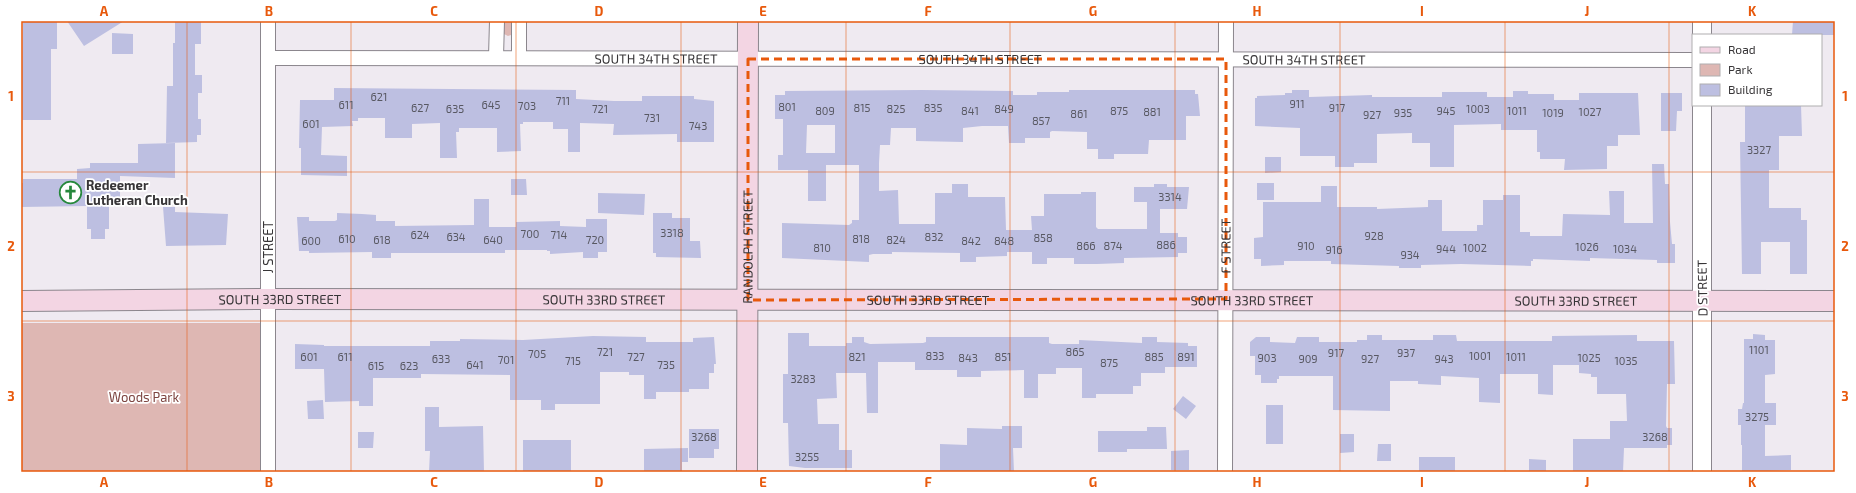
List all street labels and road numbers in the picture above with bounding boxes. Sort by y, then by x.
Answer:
street label: SOUTH 34TH STREET [594,50,718,67]
street label: SOUTH 34TH STREET [918,51,1042,67]
street label: SOUTH 34TH STREET [1242,51,1366,68]
street label: RANDOLPH STREET [739,190,756,304]
street label: F STREET [1217,218,1234,273]
street label: J STREET [260,220,276,273]
street label: D STREET [1694,259,1710,316]
street label: SOUTH 33RD STREET [218,291,342,307]
street label: SOUTH 33RD STREET [543,291,666,308]
street label: SOUTH 33RD STREET [867,292,990,308]
street label: SOUTH 33RD STREET [1191,292,1314,308]
street label: SOUTH 33RD STREET [1515,293,1638,309]

